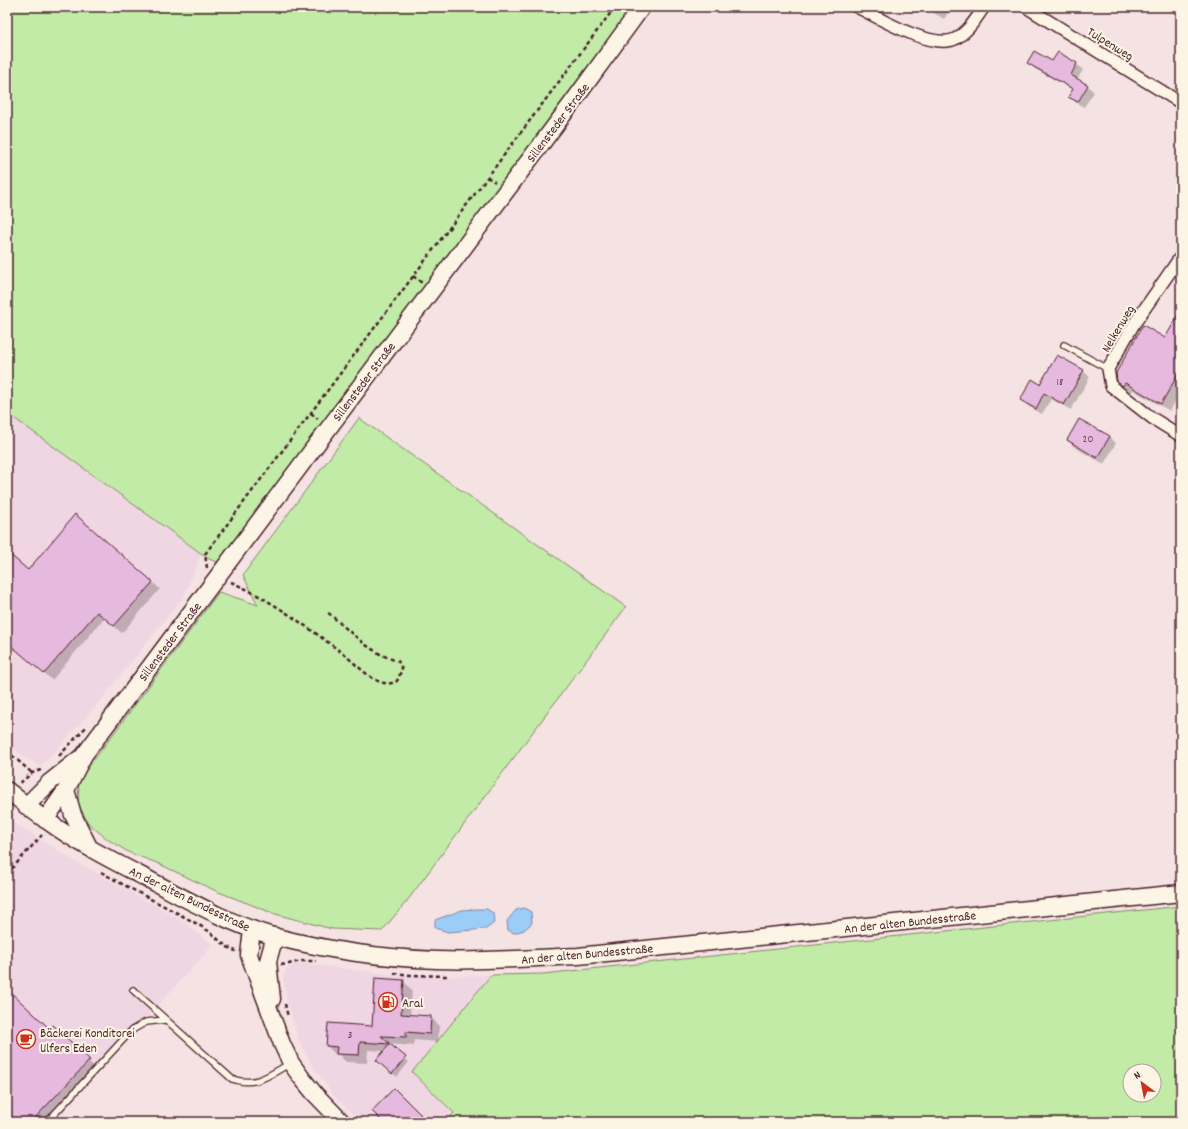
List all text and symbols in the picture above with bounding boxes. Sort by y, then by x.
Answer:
street label: Tulpenweg [1083,23,1137,67]
street label: Sillensteder Straße [523,80,595,167]
street label: Nelkenweg [1098,302,1141,357]
street label: Sillensteder Straße [329,339,401,426]
house number: 18 [1057,375,1063,391]
house number: 20 [1083,432,1093,448]
street label: Sillensteder Straße [135,599,207,686]
street label: An der alten Bundesstraße [125,863,253,938]
street label: An der alten Bundesstraße [843,907,977,940]
street label: An der alten Bundesstraße [520,940,654,971]
fuel station icon: Aral [377,991,399,1013]
place label: Aral [402,995,423,1014]
place label: Bäckerei Konditorei Ulfers Eden [40,1025,135,1059]
cafe icon: Bäckerei Konditorei Ulfers Eden [15,1028,37,1050]
house number: 3 [348,1028,353,1044]
north arrow [1122,1063,1162,1103]
text: N [1131,1068,1145,1084]

